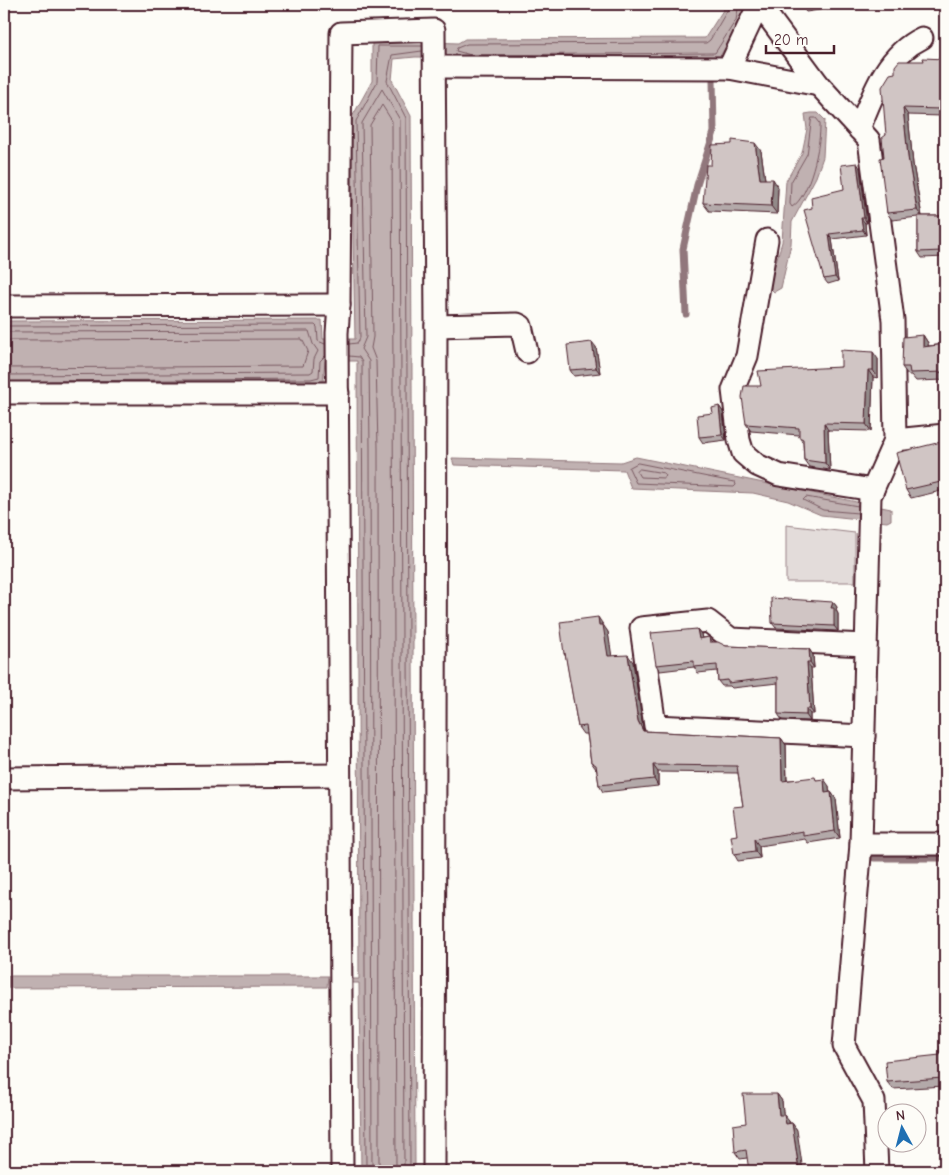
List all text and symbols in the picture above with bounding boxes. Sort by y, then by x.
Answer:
scale bar [766,22,834,54]
text: 20 m [774,31,808,49]
north arrow [876,1102,926,1152]
text: N [895,1107,906,1125]

